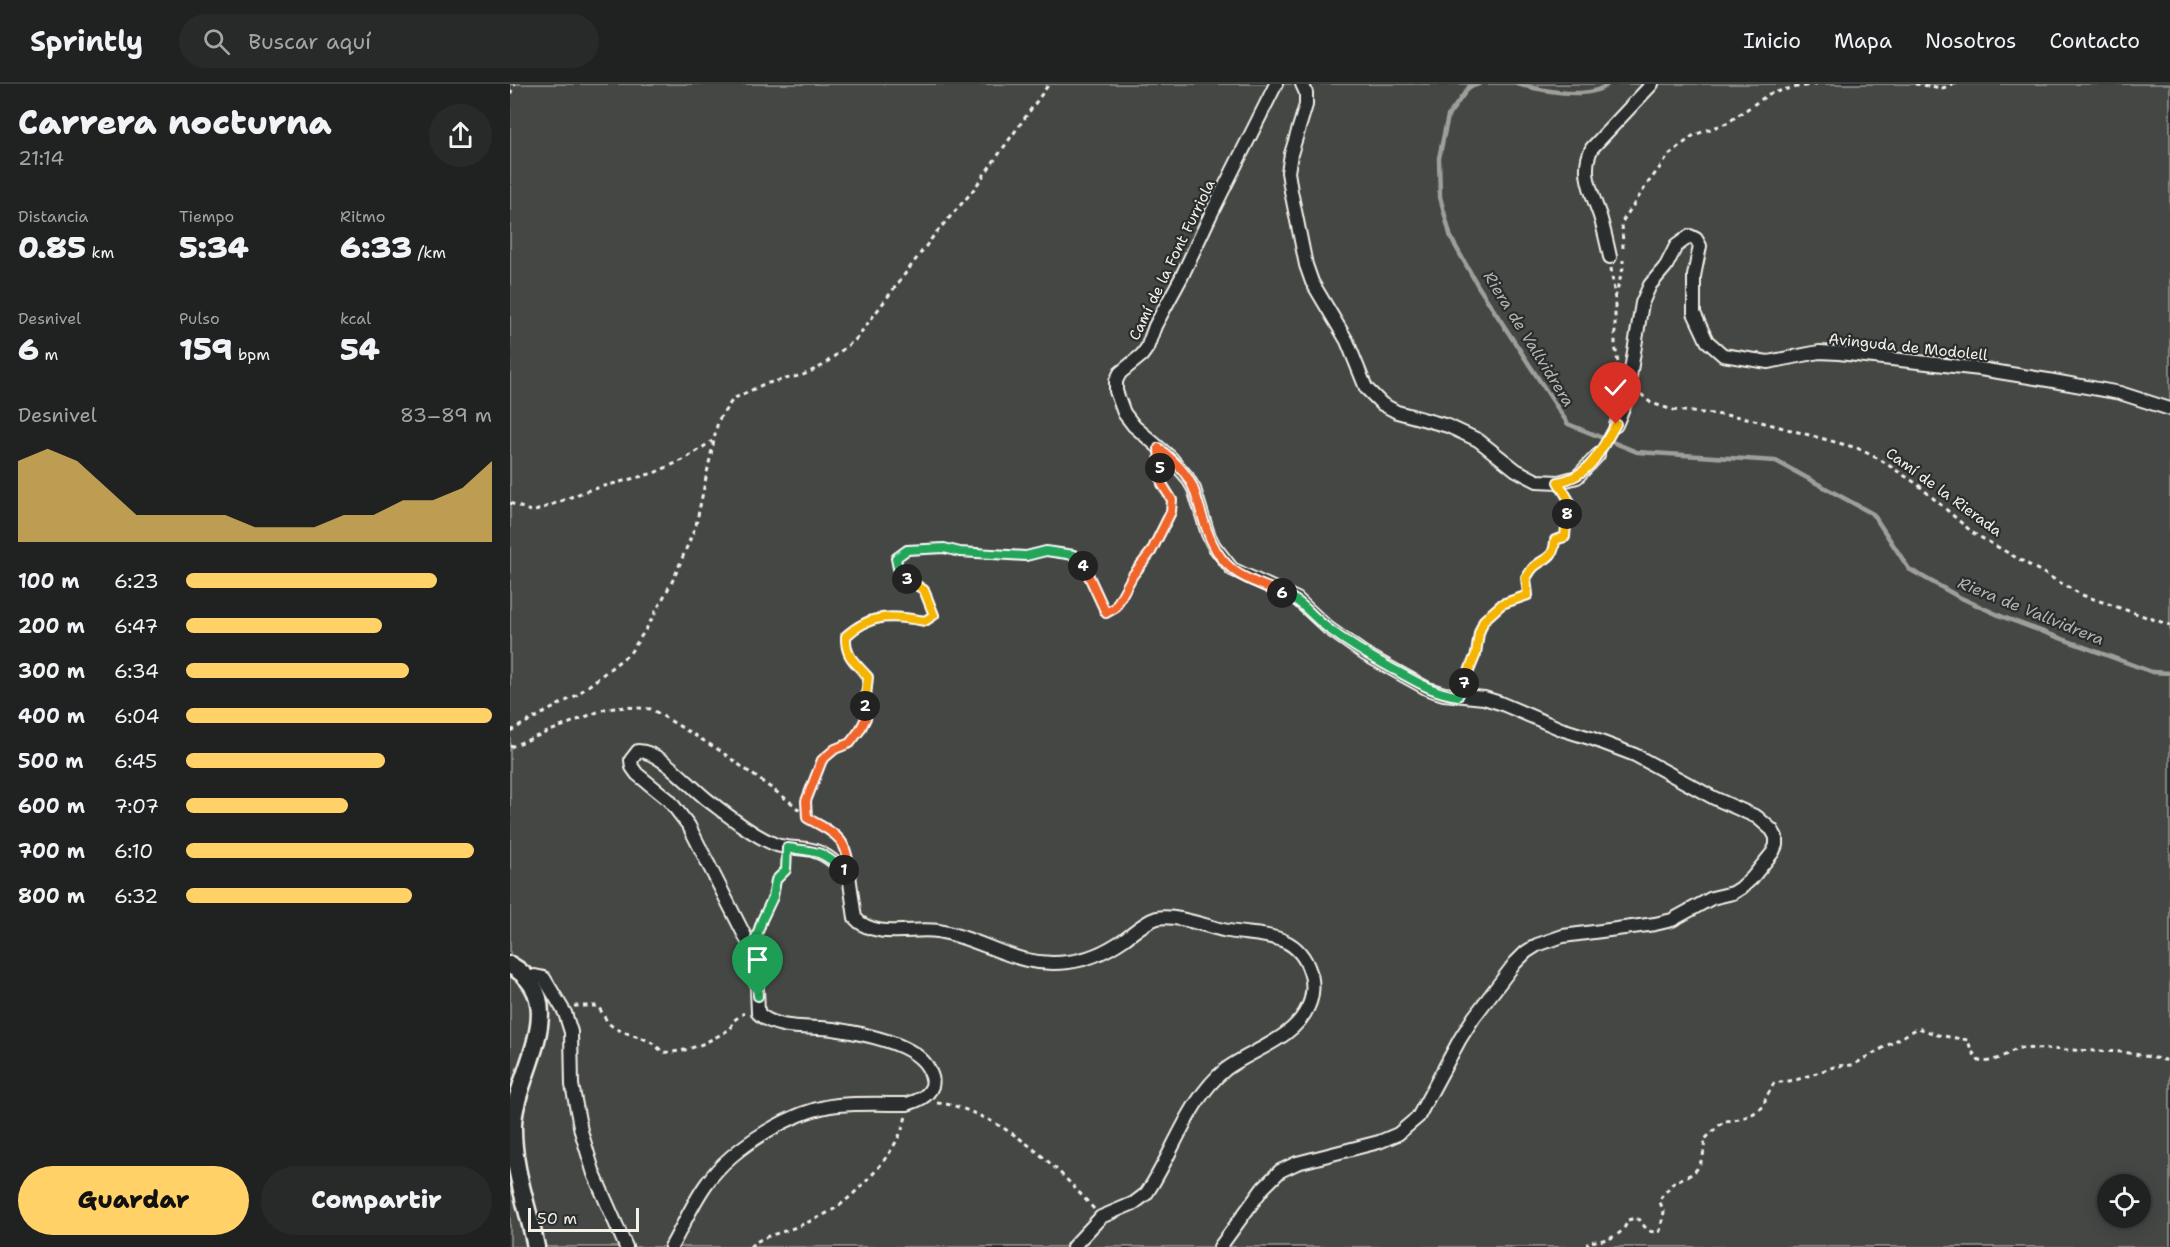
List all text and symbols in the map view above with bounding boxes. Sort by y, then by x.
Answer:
search box [179,14,599,68]
text: Sprintly [30,22,143,60]
icon: search [200,25,233,58]
text: Buscar aquí [248,27,371,56]
text: Inicio [1743,27,1801,55]
text: Mapa [1834,27,1892,55]
text: Nosotros [1925,27,2016,55]
text: Contacto [2049,27,2140,55]
text: Carrera nocturna [18,100,332,145]
button: share [429,104,492,167]
text: 21:14 [18,145,64,171]
street label: Camí de la Font Furriola [1124,176,1220,344]
text: Distancia [18,206,89,227]
text: Tiempo [179,206,234,227]
text: Ritmo [340,206,385,227]
text: 0.85 [18,227,86,268]
text: 5:34 [179,227,249,268]
text: 6:33 [340,227,412,268]
text: km [86,242,114,263]
text: /km [412,242,446,263]
water label: Riera de Vallvidrera [1479,267,1579,411]
text: Desnivel [18,308,81,329]
text: Pulso [179,308,220,329]
text: kcal [340,308,371,329]
text: 6 [18,329,39,370]
text: 159 [179,329,232,370]
text: 54 [340,329,380,370]
street label: Avinguda de Modolell [1827,329,1989,365]
text: m [39,344,58,365]
text: bpm [232,344,270,365]
pin [1590,362,1641,424]
icon: check [1599,371,1632,404]
text: Desnivel [18,402,97,428]
text: 83–89 m [400,402,492,428]
street label: Camí de la Rierada [1882,443,2007,541]
pin: 5 [1145,453,1175,483]
text: 5 [1155,457,1165,478]
pin: 8 [1552,499,1582,529]
text: 8 [1561,503,1573,524]
pin: 4 [1068,551,1098,581]
text: 4 [1077,555,1089,576]
pin: 3 [892,564,922,594]
text: 100 m [18,568,80,594]
text: 6:23 [114,568,159,594]
text: 3 [901,568,913,589]
water label: Riera de Vallvidrera [1955,572,2107,650]
pin: 6 [1267,578,1297,608]
text: 6 [1276,582,1288,603]
text: 200 m [18,613,85,639]
text: 6:47 [114,613,158,639]
text: 300 m [18,658,85,684]
text: 6:34 [114,658,159,684]
pin: 7 [1449,668,1479,698]
text: 7 [1458,672,1470,693]
pin: 2 [850,691,880,721]
text: 2 [859,695,871,716]
text: 400 m [18,703,85,729]
text: 6:04 [114,703,160,729]
text: 500 m [18,748,84,774]
text: 6:45 [114,748,157,774]
text: 600 m [18,793,85,819]
text: 7:07 [114,793,159,819]
text: 700 m [18,838,85,864]
text: 6:10 [114,838,153,864]
pin: 1 [829,855,859,885]
text: 1 [840,859,848,880]
text: 800 m [18,883,85,909]
text: 6:32 [114,883,158,909]
pin [732,934,783,996]
icon: arrive [741,943,774,976]
button: Guardar [18,1166,249,1235]
button: Compartir [261,1166,492,1235]
map controls [2097,1174,2151,1228]
button: locate [2097,1174,2151,1228]
scale bar [528,1205,639,1232]
text: 50 m [537,1208,577,1229]

